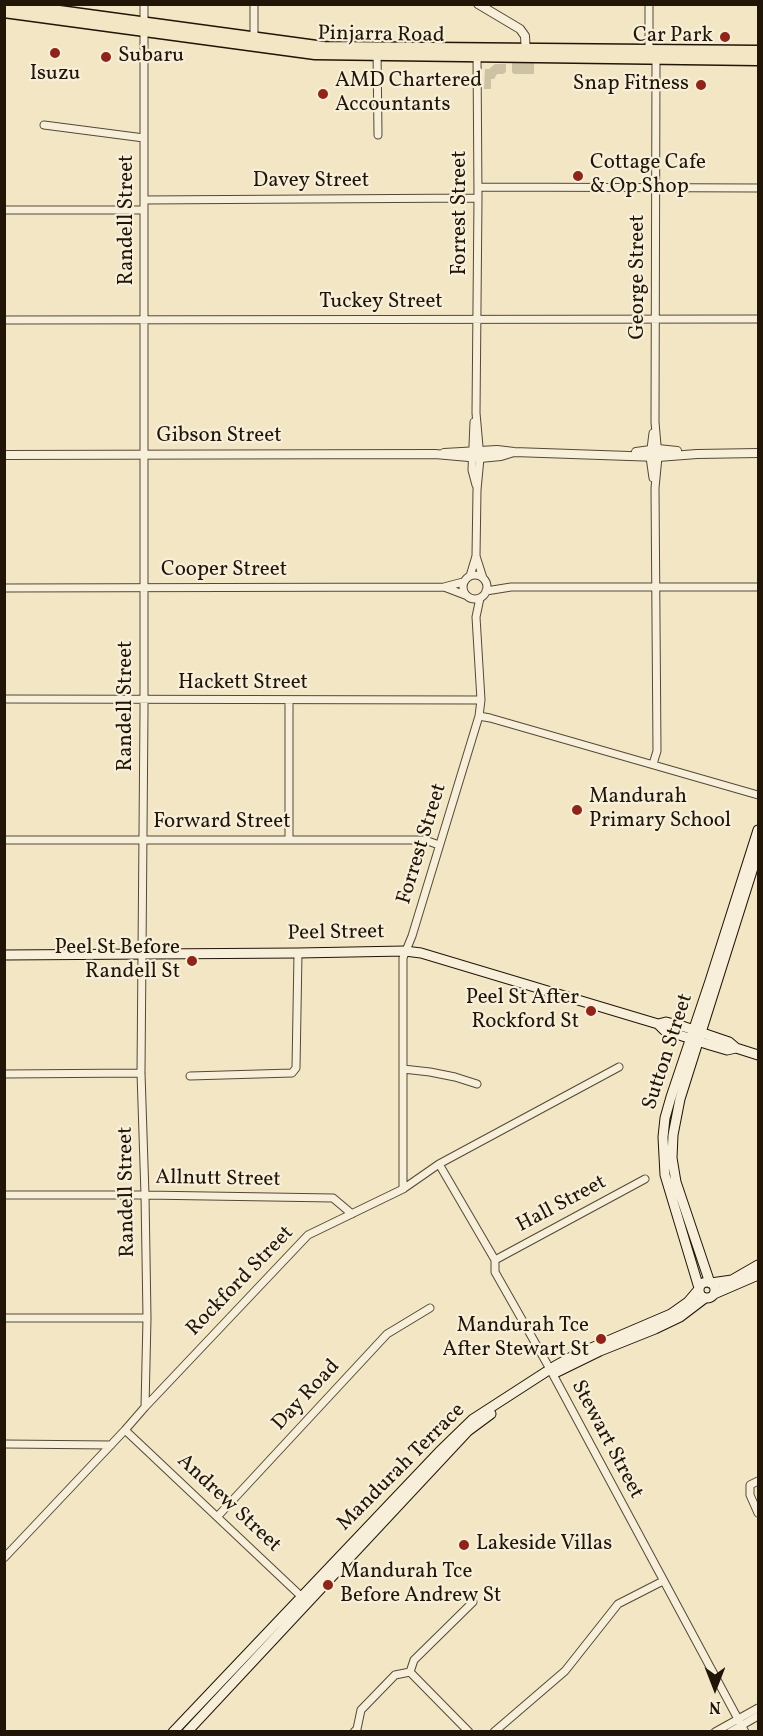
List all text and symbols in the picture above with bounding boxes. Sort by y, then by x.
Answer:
street label: Pinjarra Road [317,22,445,50]
place label: Car Park [633,24,713,50]
marker: Car Park [718,30,732,44]
place label: Subaru [118,44,184,70]
marker: Isuzu [48,46,62,60]
marker: Subaru [99,50,113,64]
place label: Isuzu [30,62,80,88]
place label: AMD Chartered Accountants [335,69,482,119]
place label: Snap Fitness [573,72,689,98]
marker: Snap Fitness [694,78,708,92]
marker: AMD Chartered Accountants [316,87,330,101]
street label: Forrest Street [448,150,474,276]
place label: Cottage Cafe & Op Shop [590,151,706,201]
street label: Randell Street [115,155,141,285]
street label: Davey Street [253,169,369,195]
marker: Cottage Cafe & Op Shop [571,169,585,183]
street label: George Street [626,214,652,340]
street label: Tuckey Street [319,290,443,316]
street label: Gibson Street [156,424,282,450]
street label: Cooper Street [161,558,287,584]
street label: Randell Street [114,641,140,771]
street label: Hackett Street [178,671,308,697]
street label: Forrest Street [393,781,453,907]
place label: Mandurah Primary School [589,785,731,835]
marker: Mandurah Primary School [570,803,584,817]
street label: Forward Street [153,810,291,836]
street label: Peel Street [287,921,385,947]
place label: Peel St Before Randell St [55,936,180,986]
marker: Peel St Before Randell St [185,954,199,968]
place label: Peel St After Rockford St [466,986,579,1036]
street label: Sutton Street [638,991,700,1113]
marker: Peel St After Rockford St [584,1004,598,1018]
street label: Randell Street [114,1126,142,1258]
street label: Allnutt Street [155,1166,281,1194]
street label: Hall Street [513,1171,611,1239]
street label: Rockford Street [182,1222,300,1342]
place label: Mandurah Tce After Stewart St [442,1314,589,1364]
marker: Mandurah Tce After Stewart St [594,1332,608,1346]
street label: Day Road [268,1355,346,1437]
street label: Stewart Street [564,1376,648,1504]
street label: Mandurah Terrace [333,1399,471,1537]
street label: Andrew Street [171,1449,285,1559]
place label: Lakeside Villas [476,1532,612,1558]
marker: Lakeside Villas [457,1538,471,1552]
place label: Mandurah Tce Before Andrew St [340,1560,501,1610]
marker: Mandurah Tce Before Andrew St [321,1578,335,1592]
north arrow [685,1658,745,1718]
text: N [709,1695,721,1717]

